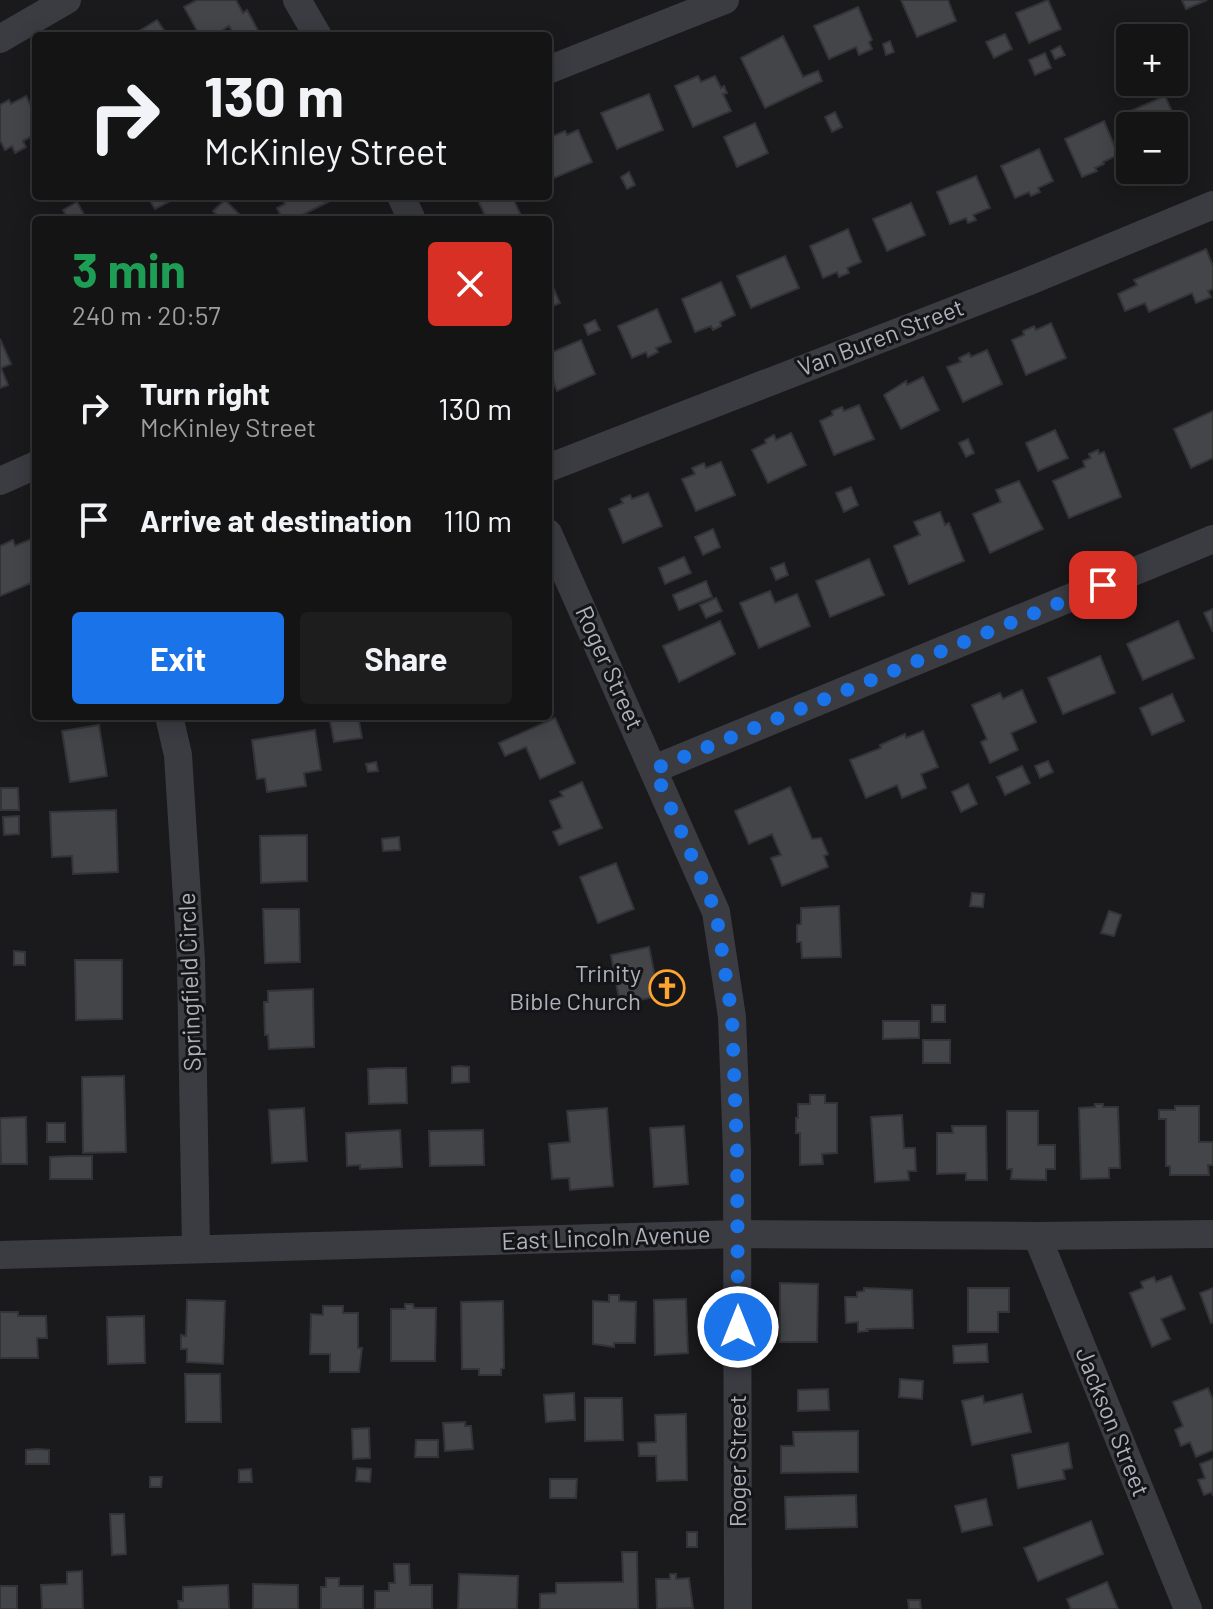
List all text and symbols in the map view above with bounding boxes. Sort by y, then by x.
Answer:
map controls [1116,24,1188,184]
button: + [1116,24,1188,96]
text: 130 m [204,61,344,128]
icon: right [72,64,176,168]
button: − [1116,112,1188,184]
text: McKinley Street [204,129,448,172]
text: 3 min [72,240,186,298]
button: close [428,242,512,326]
street label: Van Buren Street [793,292,967,382]
text: 240 m · 20:57 [72,299,221,330]
text: Turn right [140,375,270,411]
icon: right [72,386,116,430]
text: 130 m [438,390,512,426]
text: McKinley Street [140,411,316,442]
icon: arrive [72,498,116,542]
text: Arrive at destination [140,502,412,538]
text: 110 m [443,502,512,538]
pin [1069,551,1137,619]
icon: arrive [1081,563,1125,607]
street label: Roger Street [570,601,651,734]
button: Exit [72,612,284,704]
button: Share [300,612,512,704]
street label: Springfield Circle [171,892,206,1072]
place label: Trinity Bible Church [509,958,641,1015]
church icon: Trinity Bible Church [648,969,686,1007]
street label: East Lincoln Avenue [501,1218,711,1255]
position arrow [696,1285,780,1369]
street label: Jackson Street [1070,1343,1157,1500]
street label: Roger Street [722,1395,751,1527]

